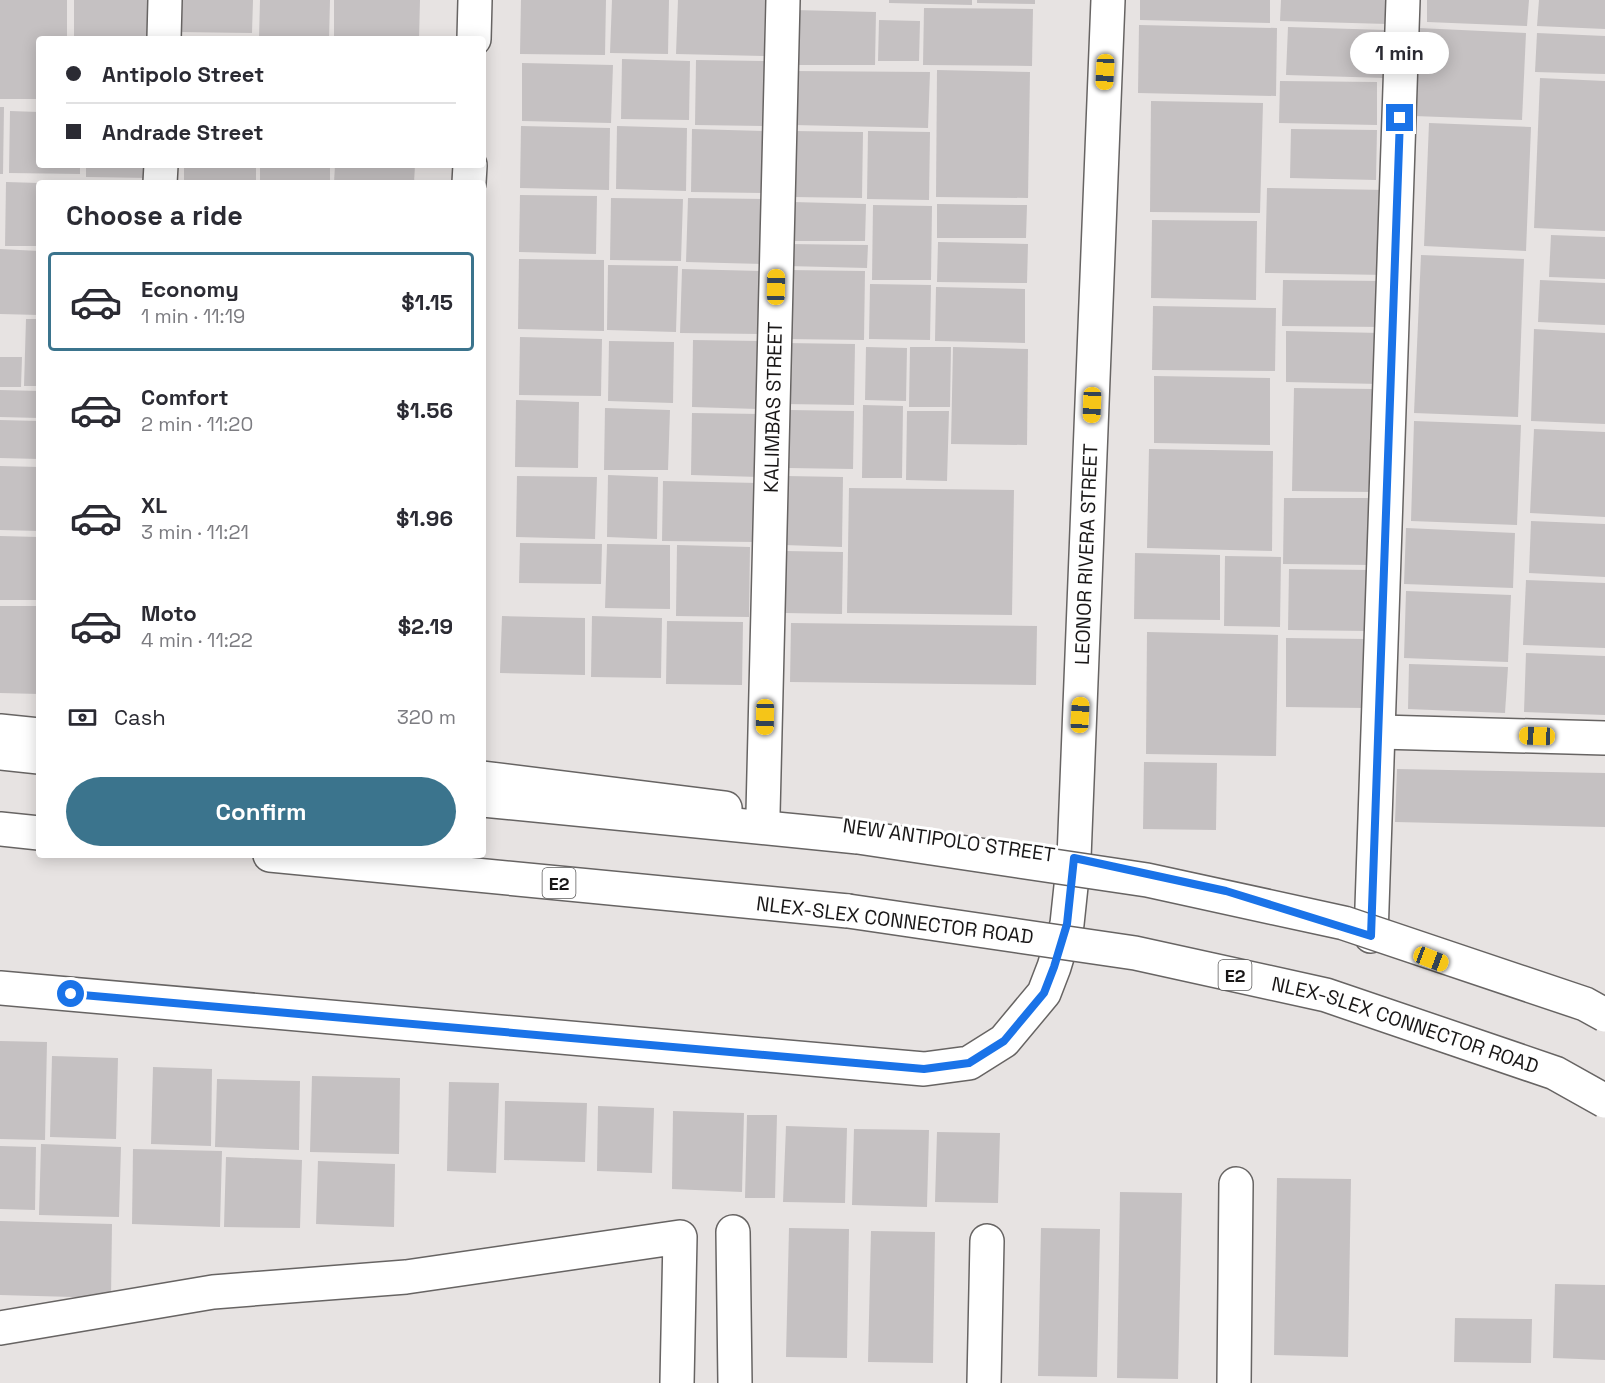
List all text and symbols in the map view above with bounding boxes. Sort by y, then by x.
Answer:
callout: 1 min [1350,31,1450,73]
text: 1 min [1375,40,1424,66]
car [1095,54,1115,90]
text: Antipolo Street [102,60,264,88]
route end [1386,104,1413,131]
text: Andrade Street [102,118,264,146]
text: Choose a ride [66,198,243,233]
car [767,269,785,305]
icon: car [69,275,123,329]
text: Economy [141,275,239,303]
text: $1.15 [401,288,453,316]
text: 1 min · 11:19 [141,303,245,329]
street label: KALIMBAS STREET [758,321,788,493]
icon: car [69,383,123,437]
text: Comfort [141,383,229,411]
car [1082,387,1102,423]
text: $1.56 [396,396,453,424]
text: 2 min · 11:20 [141,411,253,437]
street label: LEONOR RIVERA STREET [1069,443,1103,665]
icon: car [69,491,123,545]
text: XL [141,491,167,519]
text: $1.96 [396,504,453,532]
text: 3 min · 11:21 [141,519,249,545]
icon: car [69,599,123,653]
text: Moto [141,599,197,627]
text: $2.19 [398,612,453,640]
text: 4 min · 11:22 [141,627,253,653]
car [1070,697,1090,733]
car [756,699,774,735]
icon: cash [66,701,99,734]
text: Cash [114,703,166,731]
text: 320 m [397,704,456,730]
car [1519,726,1555,746]
button: Confirm [66,777,456,846]
street label: NEW ANTIPOLO STREET [841,812,1057,868]
road number: E2 [542,868,576,898]
street label: NLEX-SLEX CONNECTOR ROAD [755,890,1035,950]
car [1411,944,1451,974]
road number: E2 [1218,960,1252,990]
street label: NLEX-SLEX CONNECTOR ROAD [1269,970,1542,1080]
route start [57,980,84,1007]

